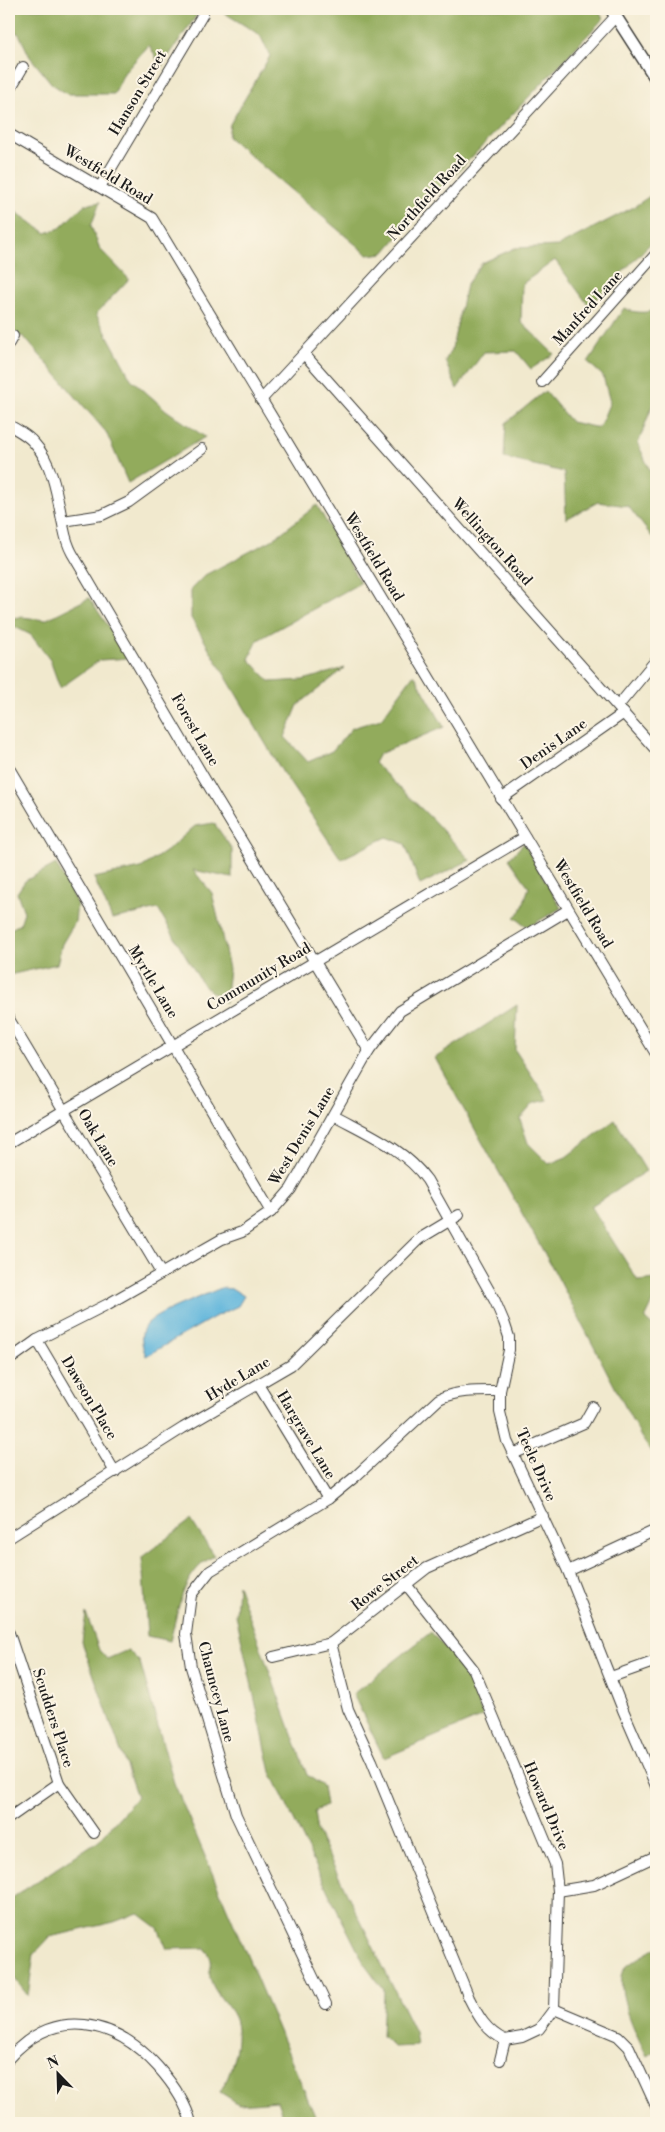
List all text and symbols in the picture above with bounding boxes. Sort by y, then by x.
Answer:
street label: Hanson Street [105,46,171,139]
street label: Westfield Road [59,141,156,209]
street label: Northfield Road [384,151,471,245]
street label: Manfred Lane [549,266,627,350]
street label: Wellington Road [447,494,537,590]
street label: Westfield Road [340,508,408,605]
street label: Forest Lane [167,690,223,770]
street label: Denis Lane [517,714,591,774]
street label: Westfield Road [549,855,617,952]
street label: Community Road [204,938,315,1015]
street label: Myrtle Lane [124,942,182,1022]
street label: West Denis Lane [264,1083,339,1190]
street label: Oak Lane [73,1106,123,1170]
street label: Hyde Lane [202,1352,274,1406]
street label: Dawson Place [57,1353,121,1443]
street label: Hargrave Lane [272,1387,340,1483]
street label: Teele Drive [512,1426,560,1504]
street label: Rowe Street [348,1550,423,1615]
street label: Chauncey Lane [193,1639,239,1745]
street label: Scudders Place [28,1666,78,1770]
street label: Howard Drive [519,1759,573,1853]
north arrow [32,2050,82,2100]
text: N [45,2053,62,2073]

